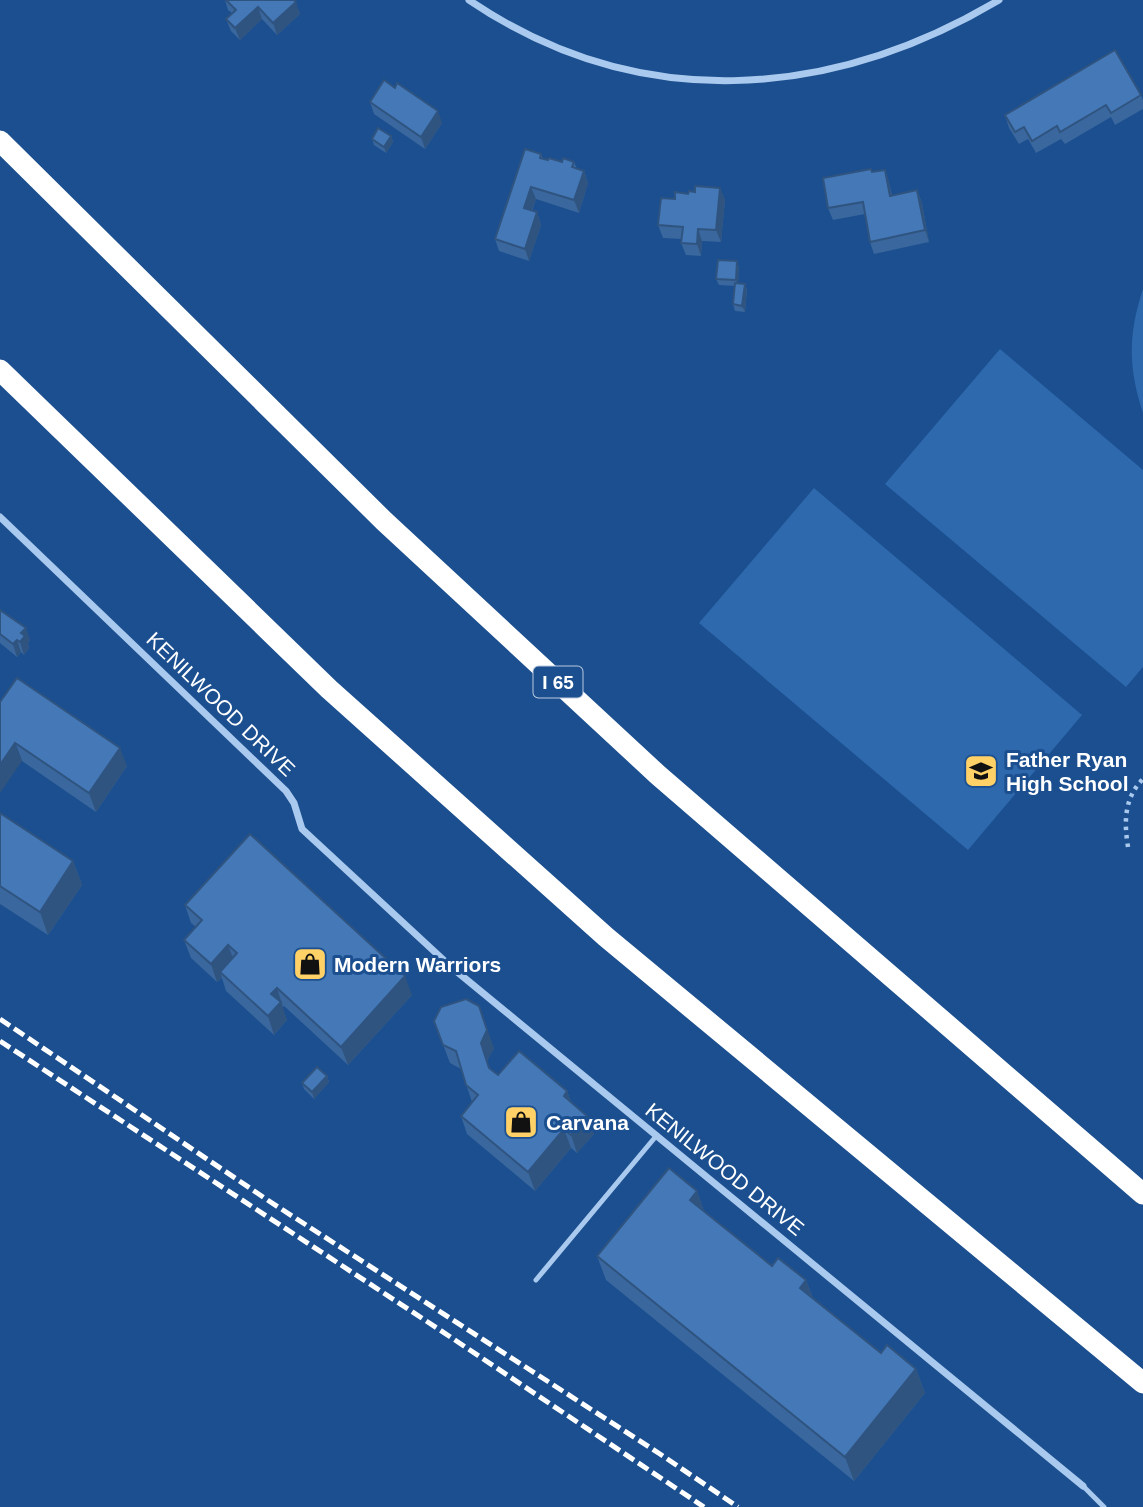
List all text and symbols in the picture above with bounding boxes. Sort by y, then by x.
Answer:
street label: KENILWOOD DRIVE [142,627,300,781]
road number: I 65 [534,666,582,698]
place label: Father Ryan High School [1006,748,1129,795]
school or university icon: Father Ryan High School [962,752,1000,790]
shop icon: Modern Warriors [291,945,329,983]
place label: Modern Warriors [334,953,501,976]
street label: KENILWOOD DRIVE [641,1098,809,1240]
shop icon: Carvana [502,1103,540,1141]
place label: Carvana [546,1111,629,1134]

